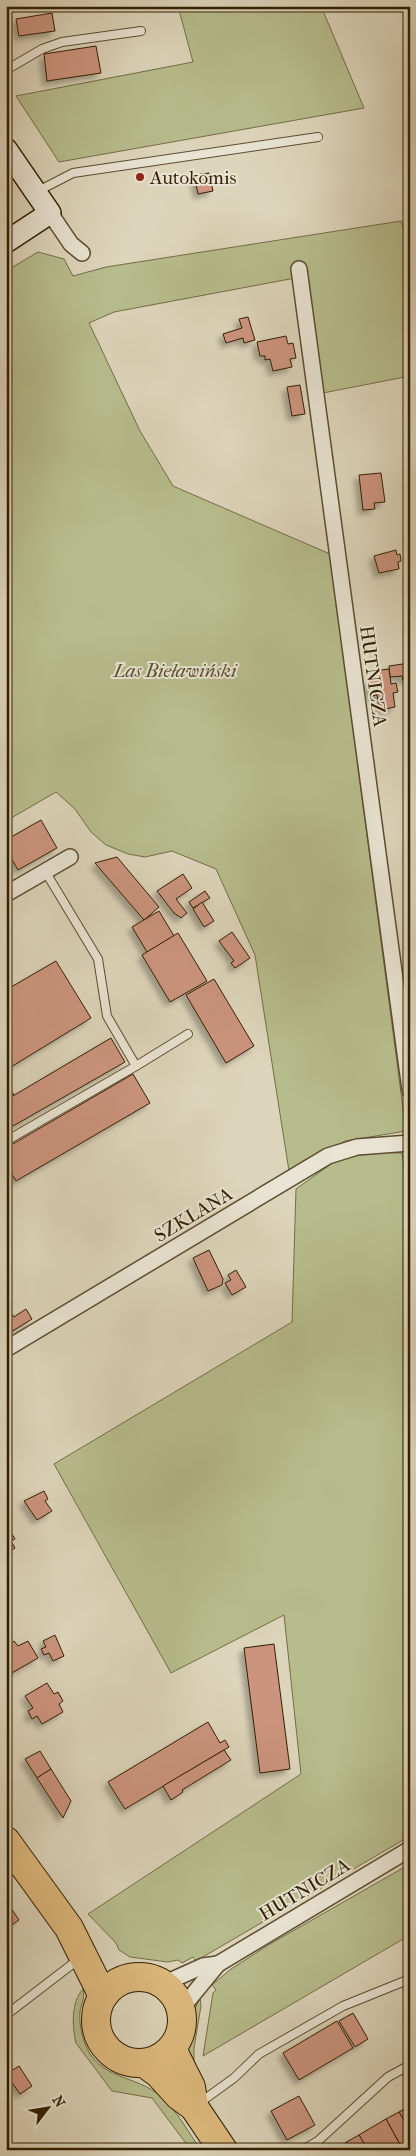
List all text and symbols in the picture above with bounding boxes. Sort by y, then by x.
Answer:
place label: Autokomis [149,167,237,189]
marker: Autokomis [134,171,146,183]
street label: HUTNICZA [355,624,391,729]
park label: Las Bieławiński [112,660,238,682]
street label: SZKLANA [151,1183,237,1247]
street label: HUTNICZA [255,1854,354,1926]
north arrow [22,2084,72,2134]
text: N [49,2093,69,2111]

